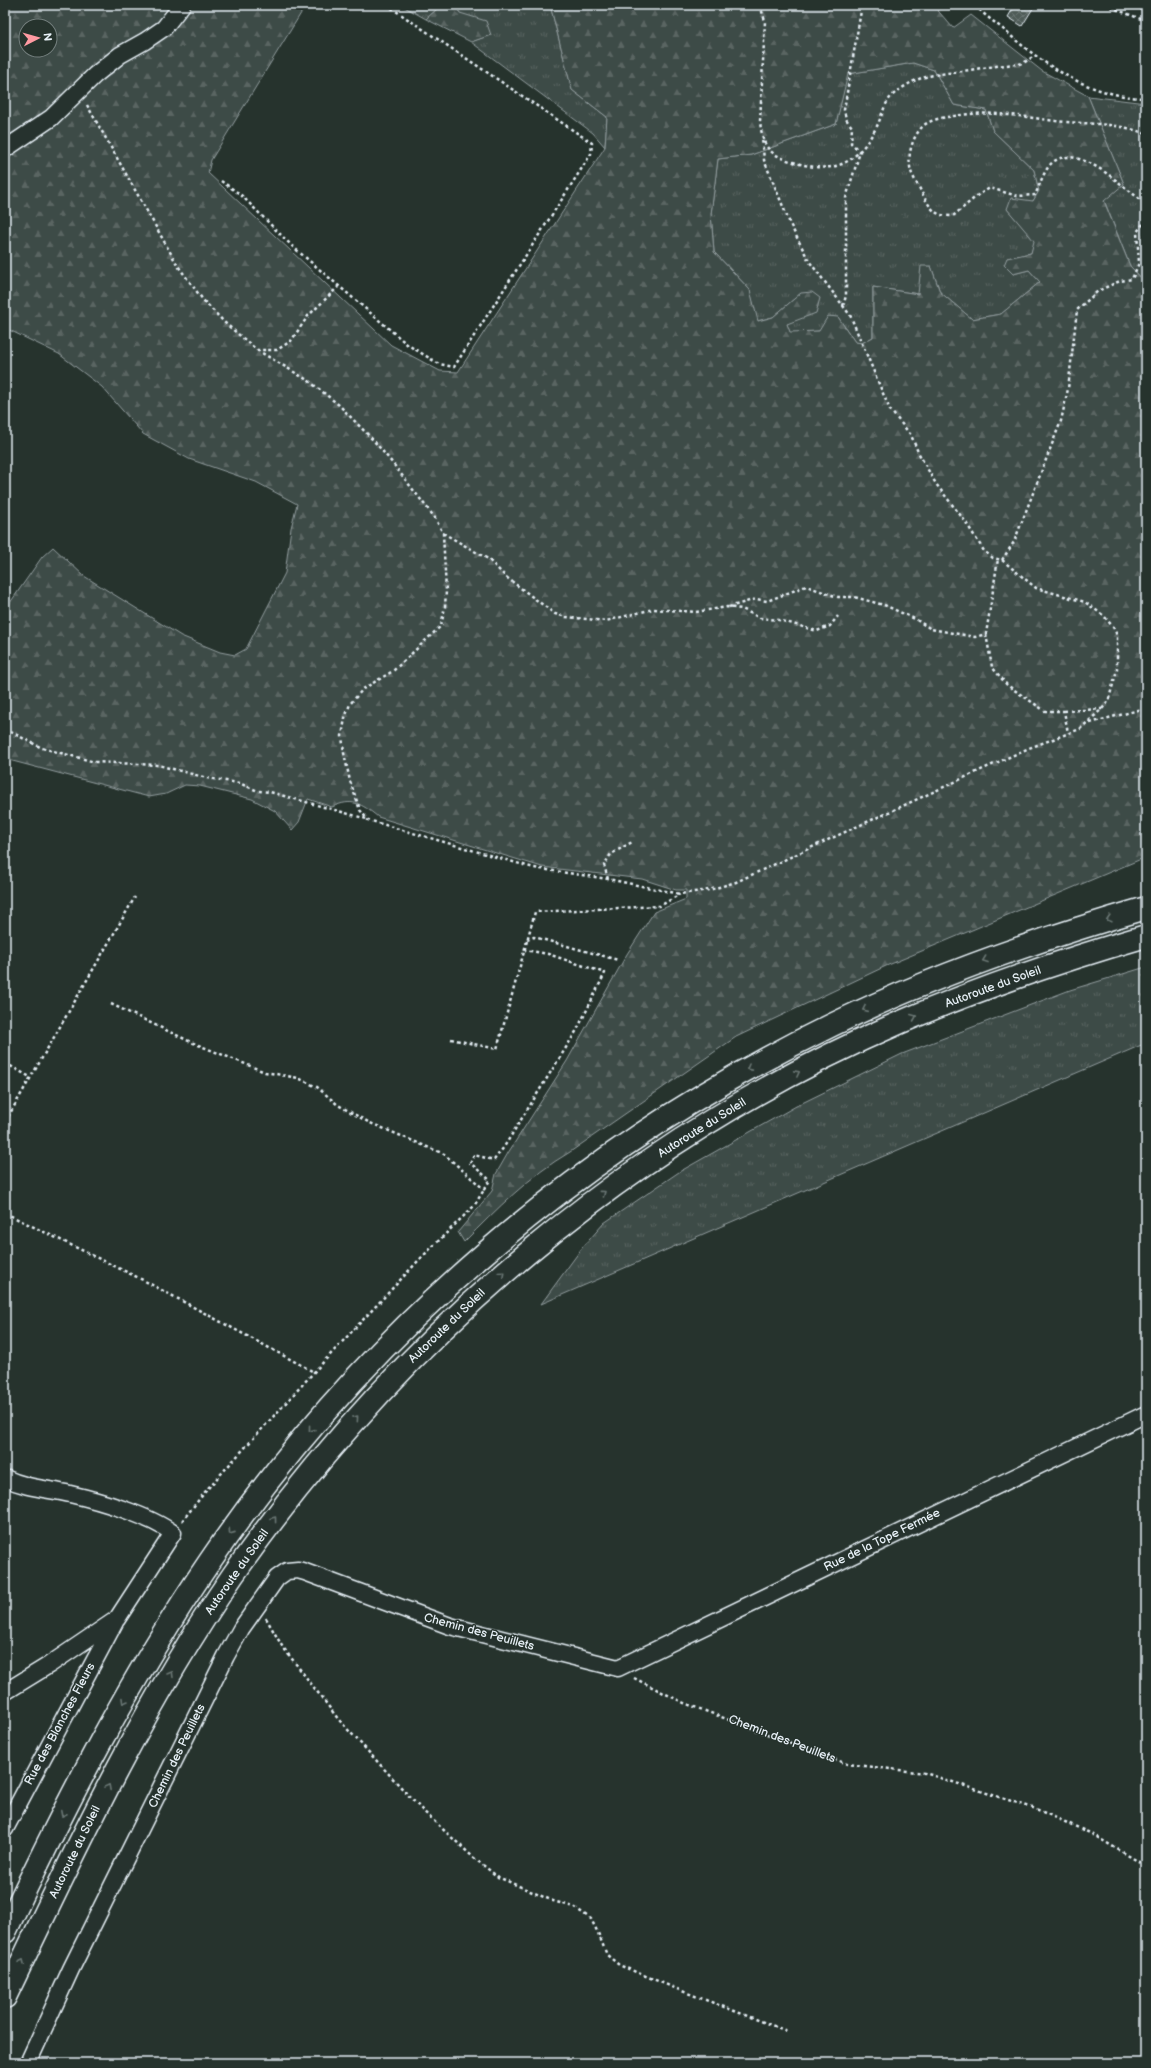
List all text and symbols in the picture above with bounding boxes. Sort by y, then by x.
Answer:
north arrow [18,18,58,58]
text: N [41,32,54,42]
one-way arrow [1105,914,1112,923]
one-way arrow [982,956,989,964]
street label: Autoroute du Soleil [943,963,1043,1011]
one-way arrow [862,1004,869,1012]
one-way arrow [911,1013,918,1021]
one-way arrow [746,1063,753,1071]
one-way arrow [793,1070,800,1078]
street label: Autoroute du Soleil [655,1095,749,1161]
one-way arrow [599,1191,606,1198]
one-way arrow [497,1271,505,1279]
street label: Autoroute du Soleil [405,1286,489,1366]
one-way arrow [351,1415,359,1423]
one-way arrow [308,1425,315,1432]
street label: Rue de la Tope Fermée [821,1505,943,1575]
one-way arrow [270,1516,277,1523]
street label: Autoroute du Soleil [202,1526,272,1618]
one-way arrow [228,1528,236,1535]
street label: Chemin des Peuillets [422,1610,536,1654]
street label: Rue des Blanches Fleurs [21,1660,99,1788]
one-way arrow [166,1671,174,1678]
one-way arrow [121,1697,128,1704]
street label: Chemin des Peuillets [145,1702,209,1810]
street label: Chemin des Peuillets [726,1712,838,1766]
one-way arrow [103,1784,110,1791]
street label: Autoroute du Soleil [46,1803,104,1901]
one-way arrow [60,1809,68,1817]
one-way arrow [17,1958,25,1966]

